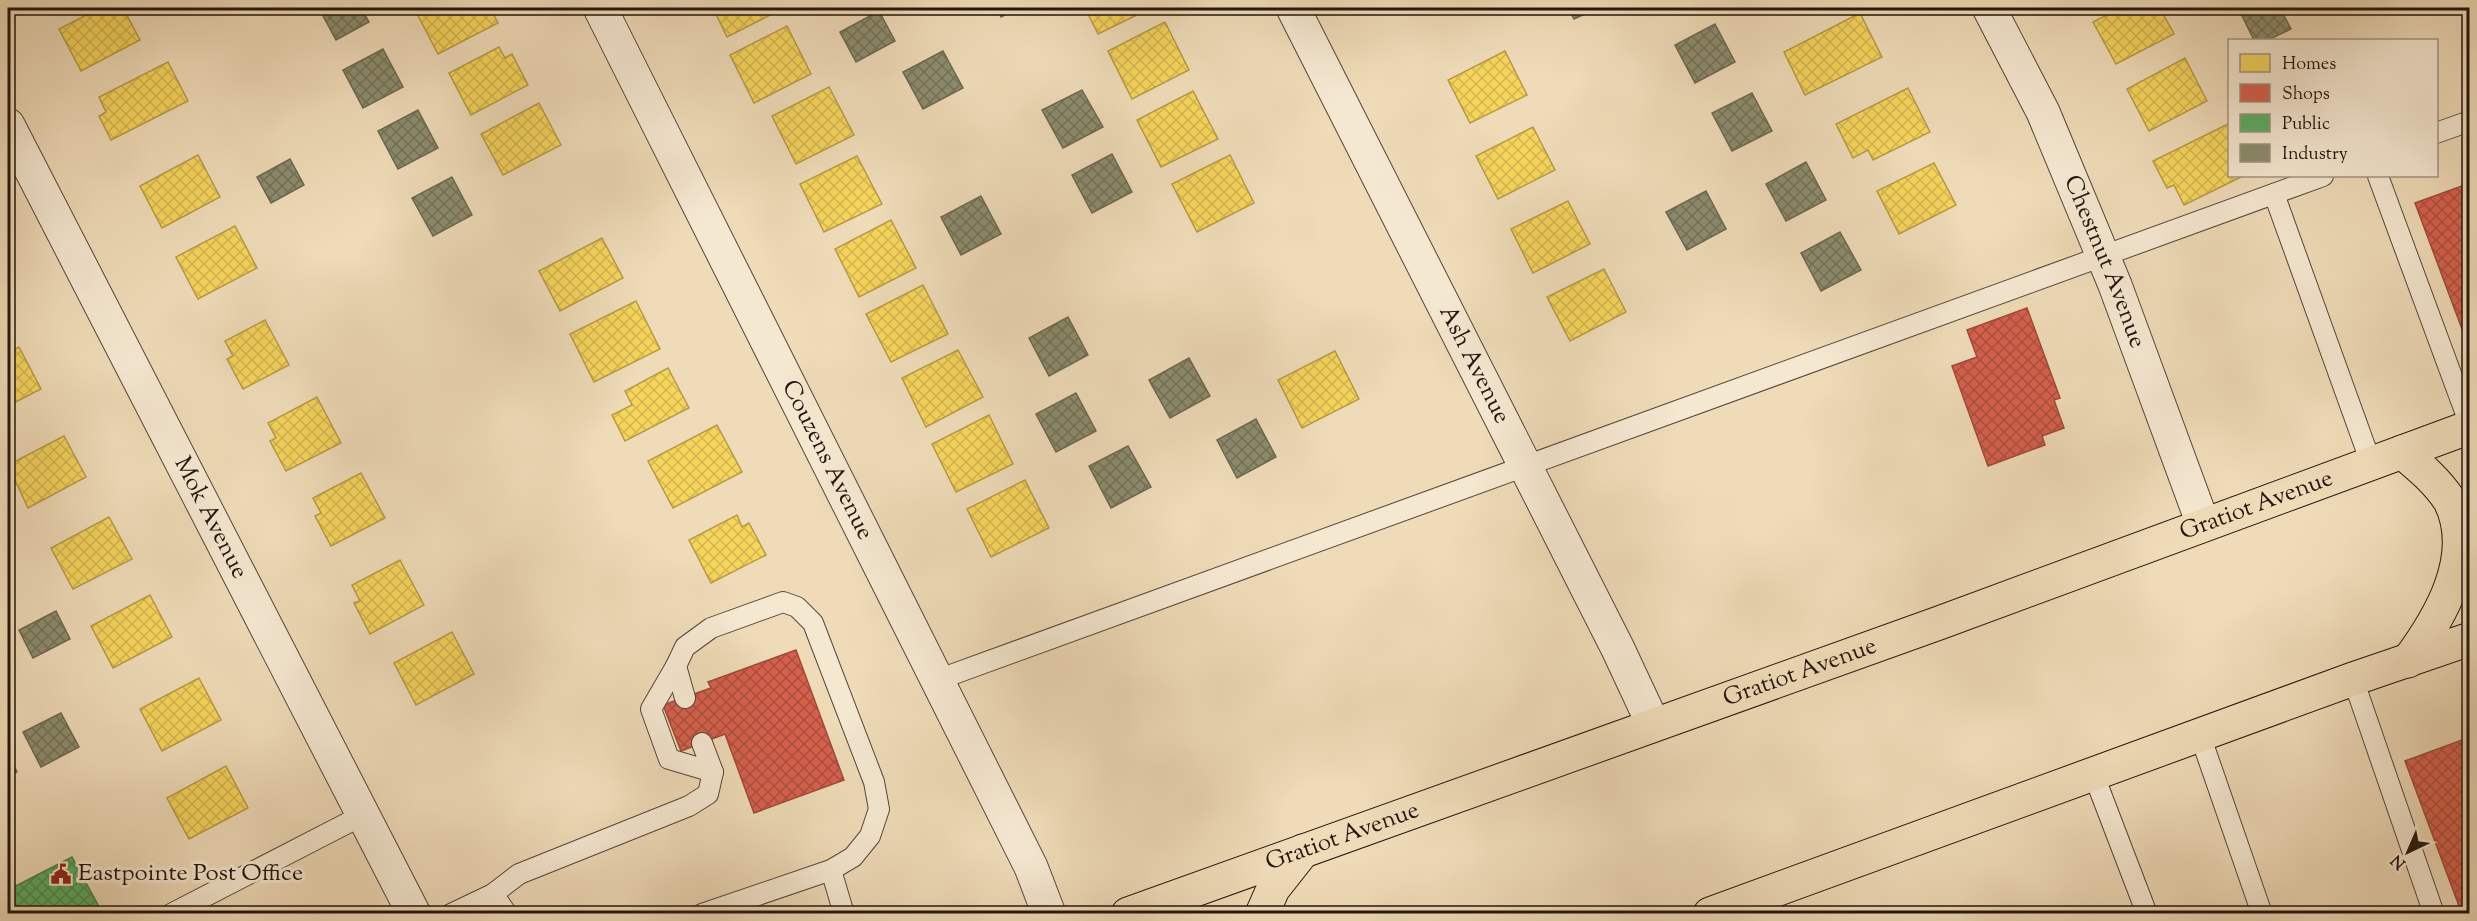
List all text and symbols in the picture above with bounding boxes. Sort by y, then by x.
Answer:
legend [2228,39,2438,177]
text: Homes [2282,52,2336,78]
text: Shops [2282,82,2330,108]
text: Public [2282,112,2330,138]
text: Industry [2282,142,2348,168]
street label: Chestnut Avenue [2054,170,2154,353]
street label: Ash Avenue [1430,300,1518,430]
street label: Couzens Avenue [773,374,881,546]
street label: Mok Avenue [165,451,256,585]
street label: Gratiot Avenue [2175,462,2338,550]
street label: Gratiot Avenue [1719,630,1882,716]
street label: Gratiot Avenue [1261,794,1424,880]
north arrow [2378,822,2438,882]
text: N [2387,848,2412,874]
place label: Eastpointe Post Office [78,857,303,891]
public building icon: Eastpointe Post Office [49,862,73,886]

